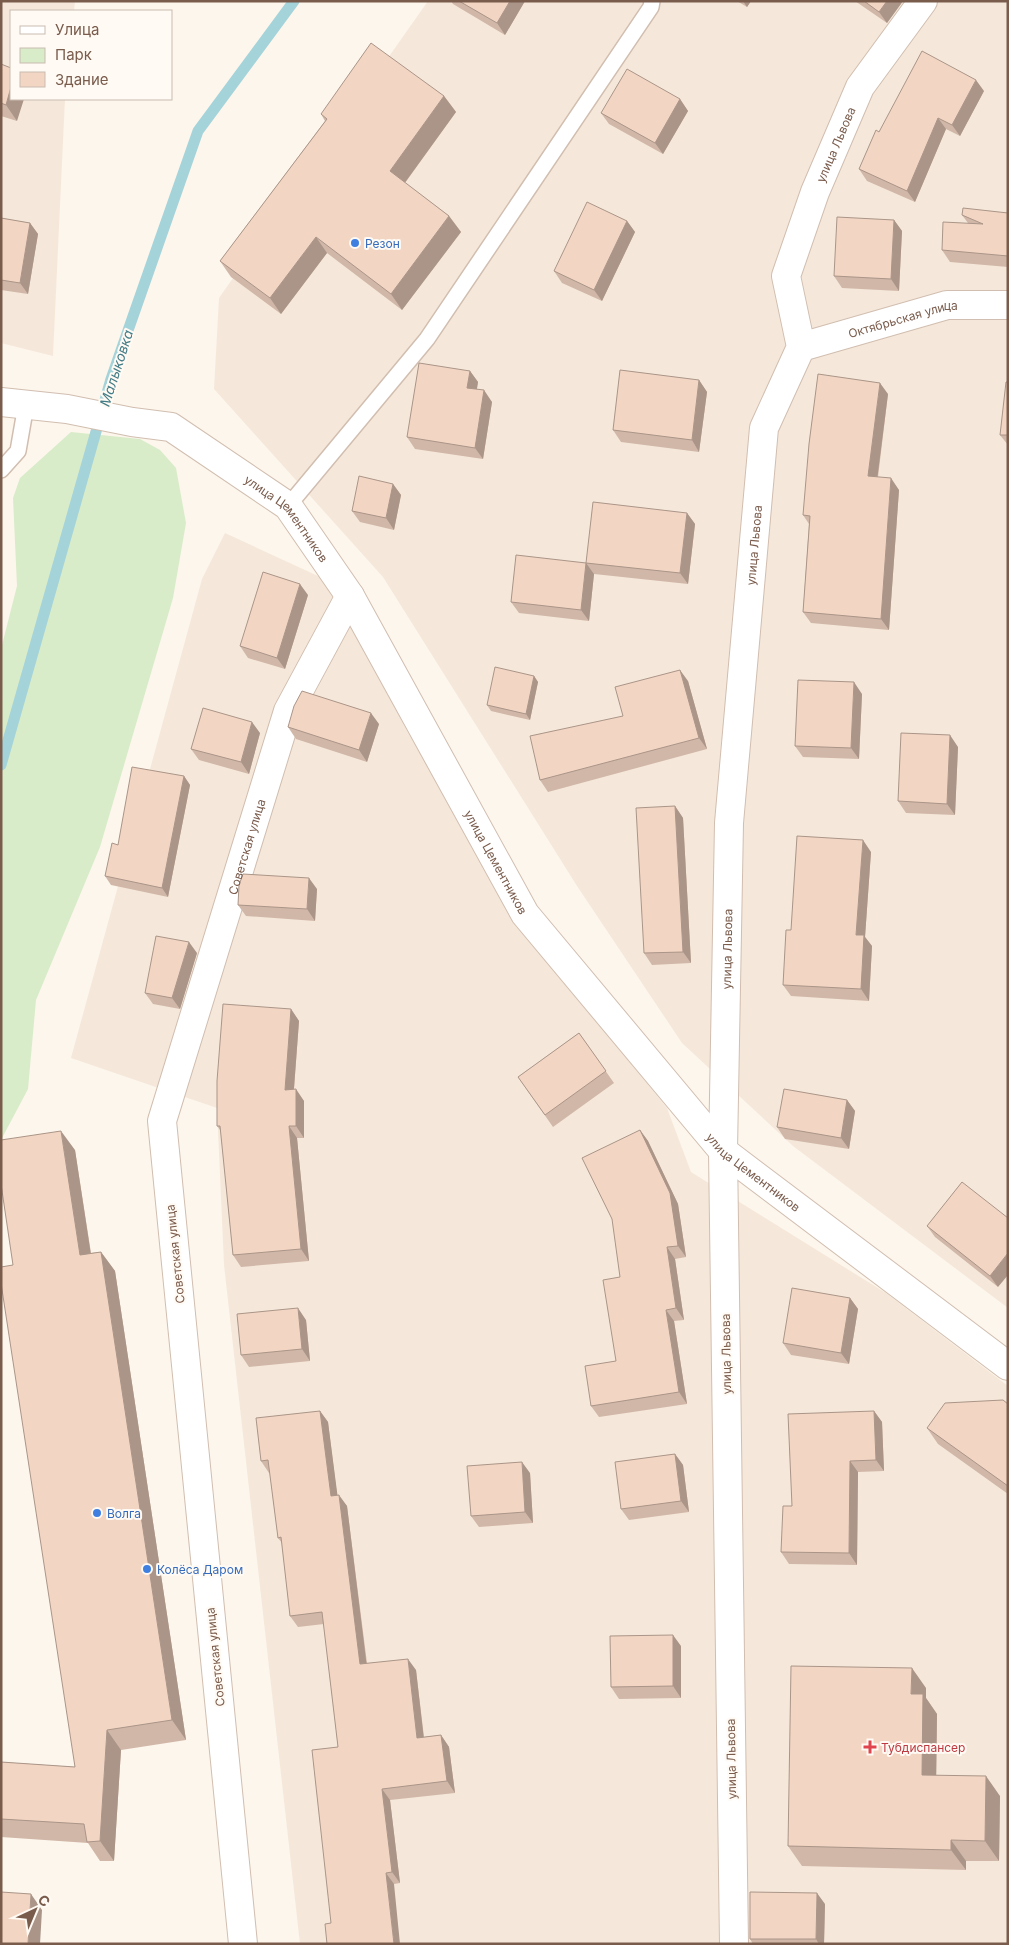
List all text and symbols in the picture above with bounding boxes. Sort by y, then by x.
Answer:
legend [10,10,172,100]
text: Улица [55,20,99,39]
text: Парк [55,45,92,64]
text: Здание [55,70,109,89]
street label: улица Львова [813,104,858,184]
place label: Резон [365,236,400,251]
marker: Резон [349,237,361,249]
street label: Октябрьская улица [846,298,958,341]
water label: Малыковка [96,327,136,408]
street label: улица Цементников [242,472,332,565]
street label: улица Львова [743,504,765,586]
street label: Советская улица [225,797,268,896]
street label: улица Цементников [462,807,531,917]
street label: улица Львова [718,909,735,990]
street label: улица Цементников [703,1130,804,1214]
street label: Советская улица [162,1204,188,1304]
street label: улица Львова [718,1314,734,1394]
place label: Волга [107,1506,141,1521]
marker: Волга [91,1507,103,1519]
place label: Колёса Даром [157,1562,243,1577]
marker: Колёса Даром [141,1563,153,1575]
street label: Советская улица [202,1607,228,1707]
street label: улица Львова [723,1719,739,1799]
marker: Тубдиспансер [863,1740,877,1754]
place label: Тубдиспансер [881,1740,965,1755]
north arrow [10,1885,60,1935]
text: С [35,1891,54,1910]

